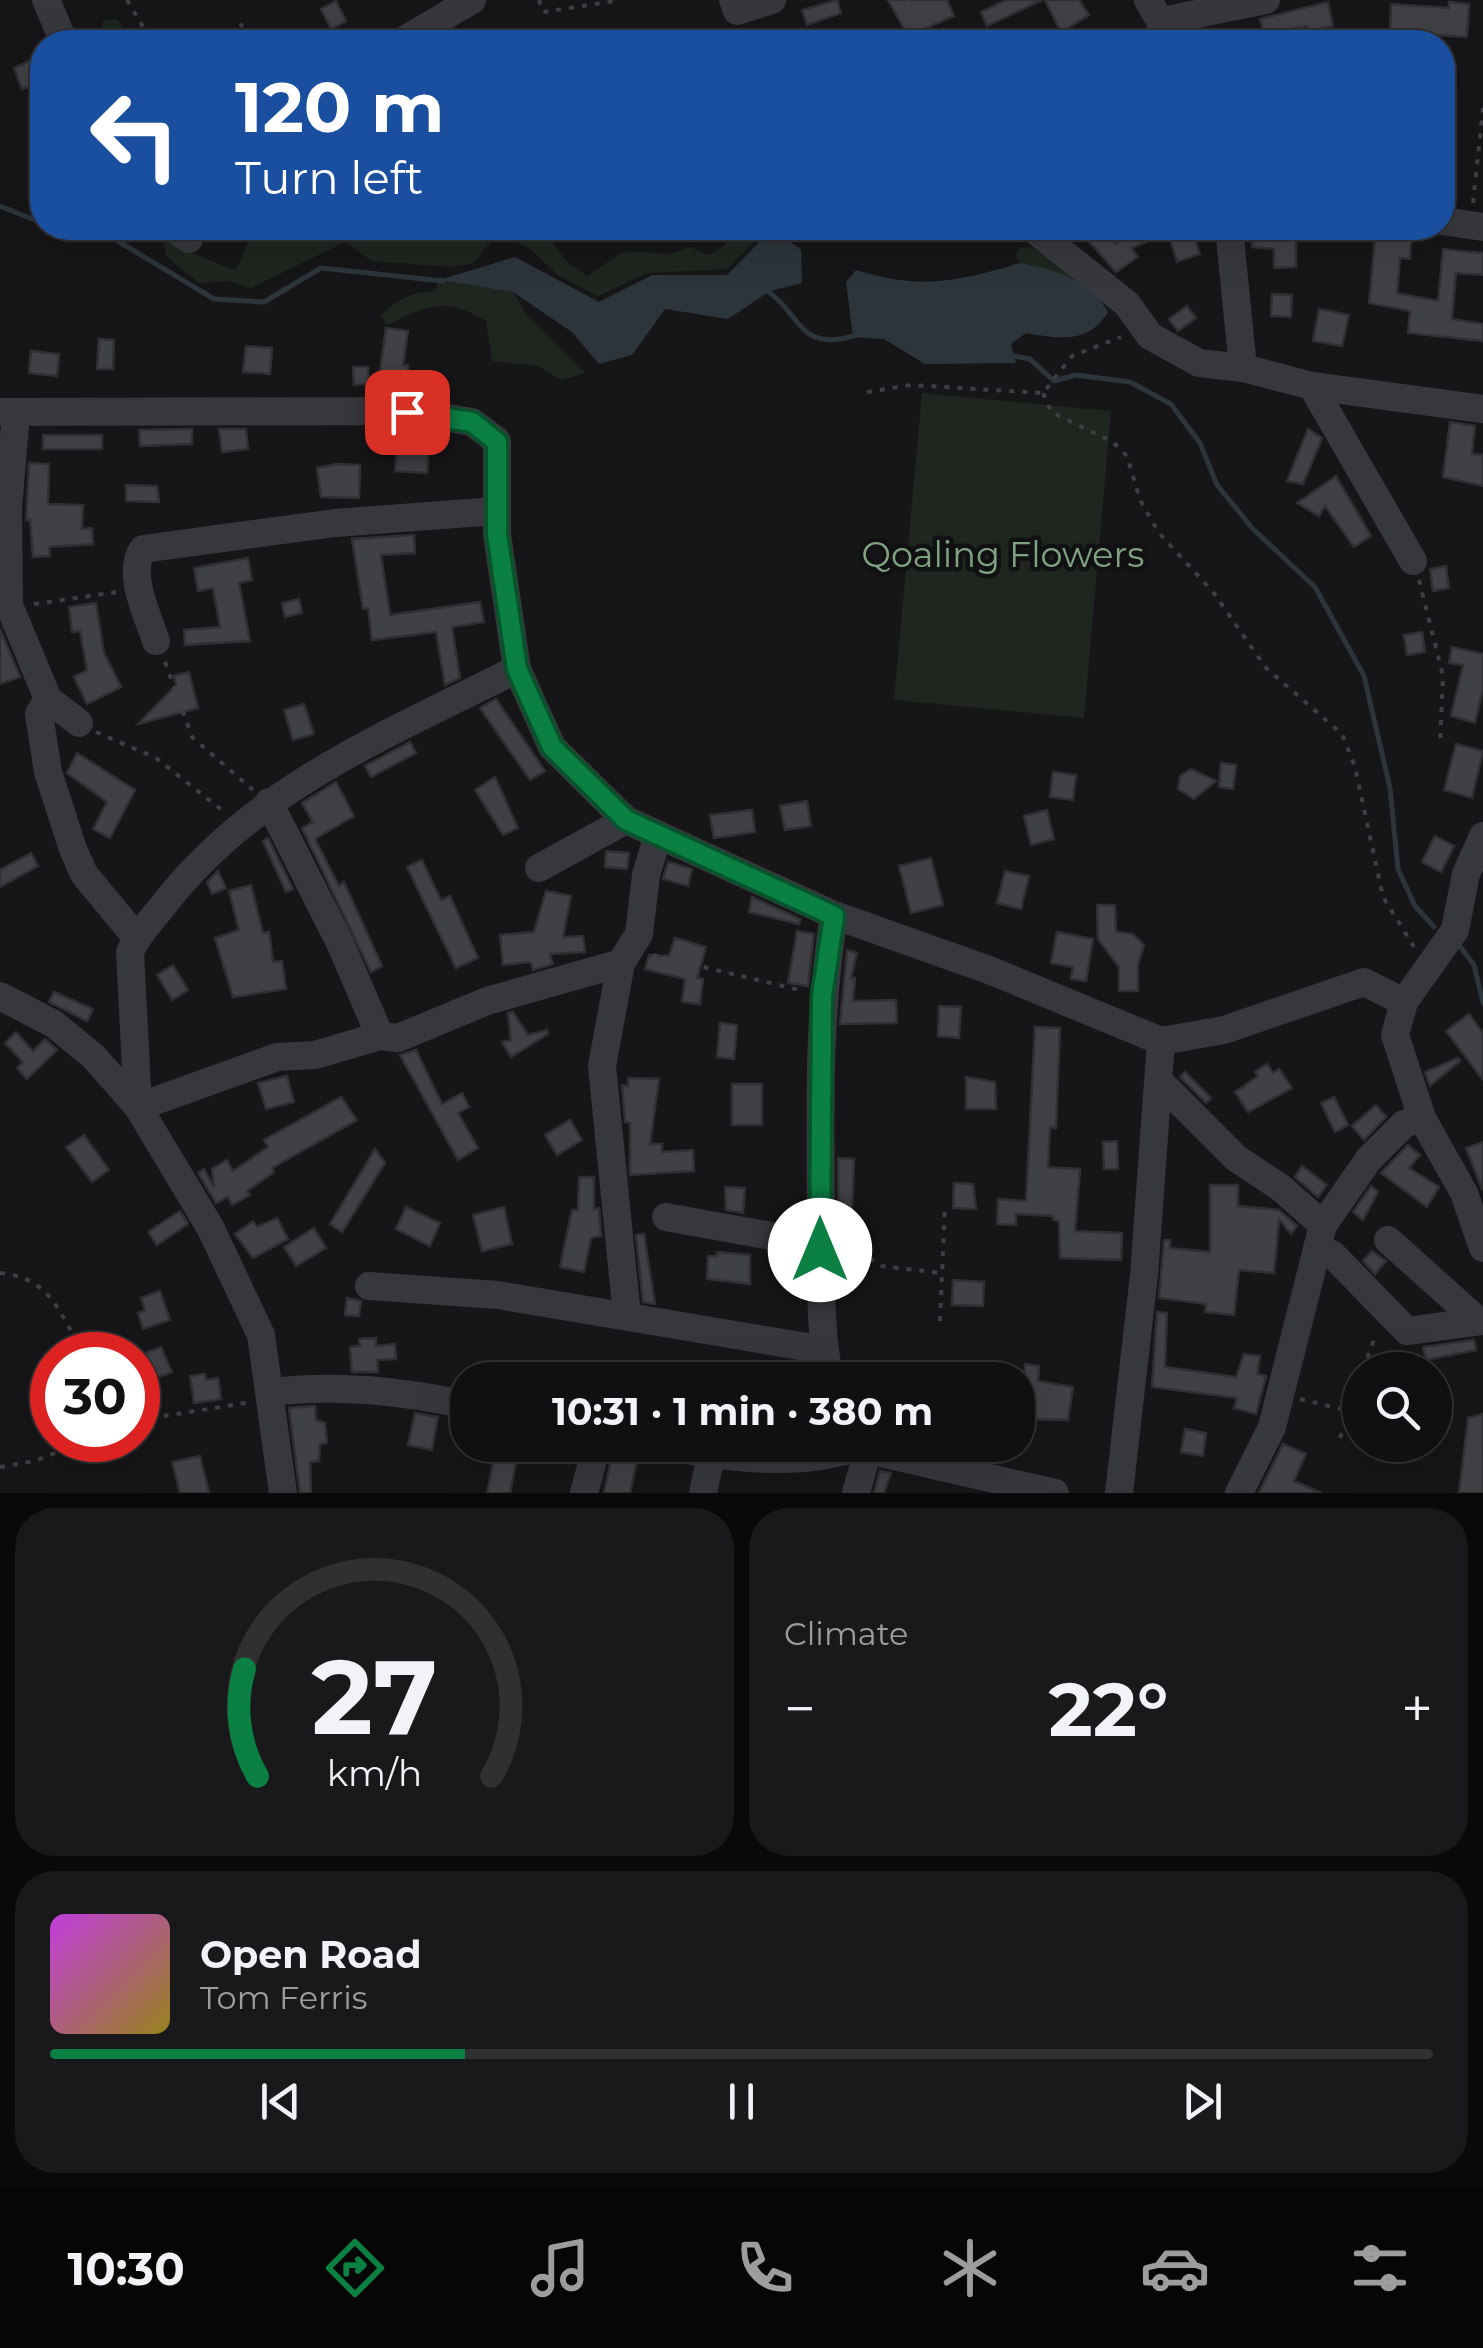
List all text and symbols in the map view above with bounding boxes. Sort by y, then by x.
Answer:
text: 120 m [235,64,445,150]
icon: left [70,70,200,200]
text: Turn left [235,150,423,205]
pin [365,370,450,455]
icon: arrive [380,385,435,440]
park label: Qoaling Flowers [862,533,1144,576]
position arrow [768,1198,872,1302]
speed limit sign: 30 [30,1332,160,1462]
map controls [1342,1352,1452,1462]
button: search [1342,1352,1452,1462]
text: 10:31 · 1 min · 380 m [552,1388,933,1435]
text: Climate [784,1614,908,1653]
text: 27 [312,1633,437,1760]
text: 22° [1049,1663,1168,1755]
text: − [784,1675,816,1742]
text: + [1401,1675,1433,1742]
text: km/h [327,1751,422,1795]
text: Open Road [200,1931,422,1978]
text: Tom Ferris [200,1978,367,2017]
icon: previous [253,2074,308,2129]
icon: pause [714,2074,769,2129]
icon: next [1175,2074,1230,2129]
icon: directions [320,2233,390,2303]
icon: music [525,2233,595,2303]
icon: phone [730,2233,800,2303]
icon: climate [935,2233,1005,2303]
icon: car [1140,2233,1210,2303]
icon: filters [1345,2233,1415,2303]
text: 10:30 [68,2241,185,2296]

